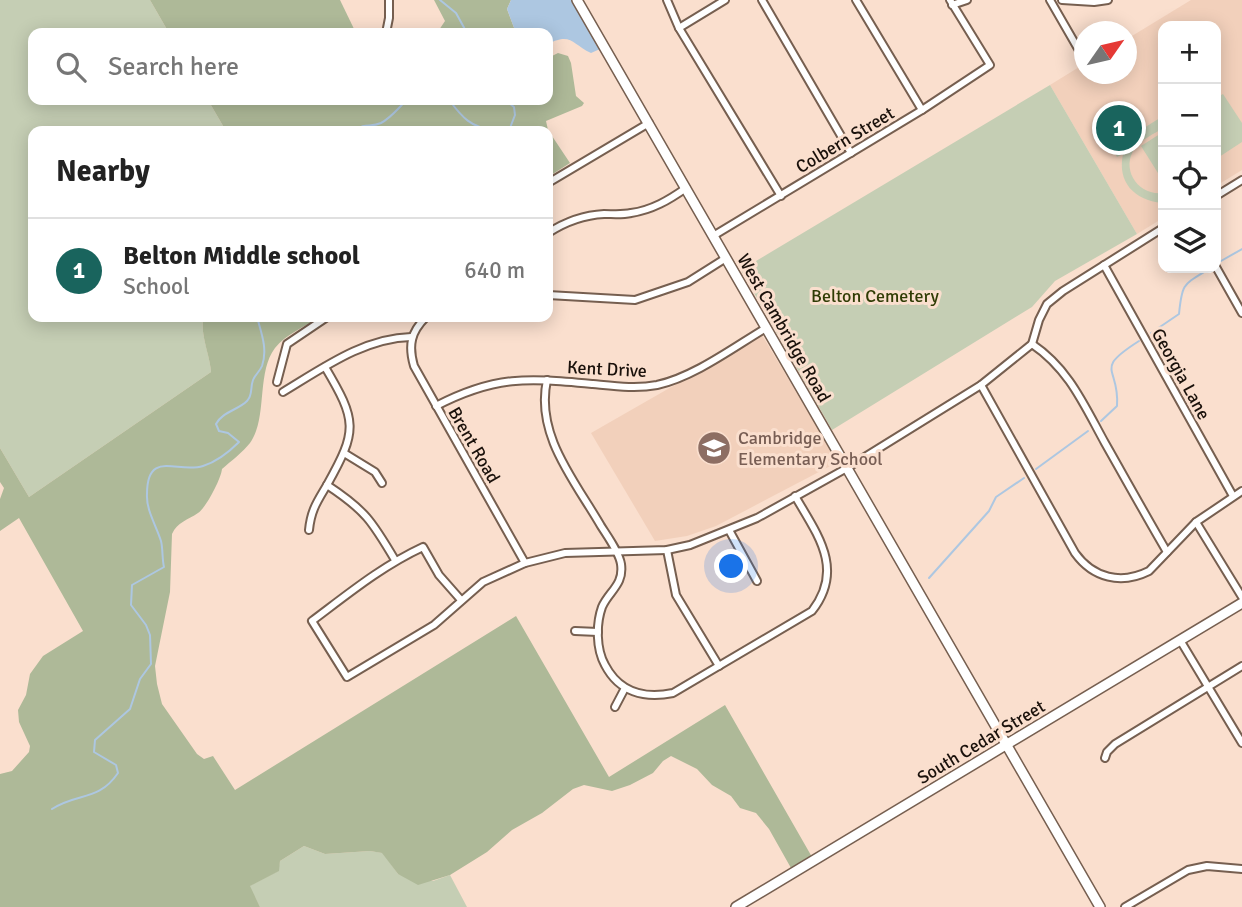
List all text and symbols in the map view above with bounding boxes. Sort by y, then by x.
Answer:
north arrow [1074,21,1137,84]
map controls [1158,21,1221,273]
button: + [1158,21,1221,84]
search box [28,28,553,105]
icon: search [52,48,90,86]
text: Search here [108,51,239,83]
button: − [1158,84,1221,147]
street label: Colbern Street [792,102,898,178]
pin: 1 [1096,102,1142,154]
button: locate [1158,147,1221,210]
text: Nearby [56,153,150,190]
button: layers [1158,210,1221,273]
text: Belton Middle school [123,240,360,272]
street label: West Cambridge Road [733,250,835,406]
text: 1 [73,256,85,285]
text: 640 m [464,256,525,285]
text: School [123,272,190,301]
park label: Belton Cemetery [811,285,940,307]
street label: Georgia Lane [1147,325,1215,423]
street label: Kent Drive [567,356,647,382]
street label: Brent Road [443,403,505,487]
place label: Cambridge Elementary School [738,427,883,470]
school or university icon: Cambridge Elementary School [695,429,733,467]
your location [714,549,748,583]
street label: South Cedar Street [913,695,1049,789]

